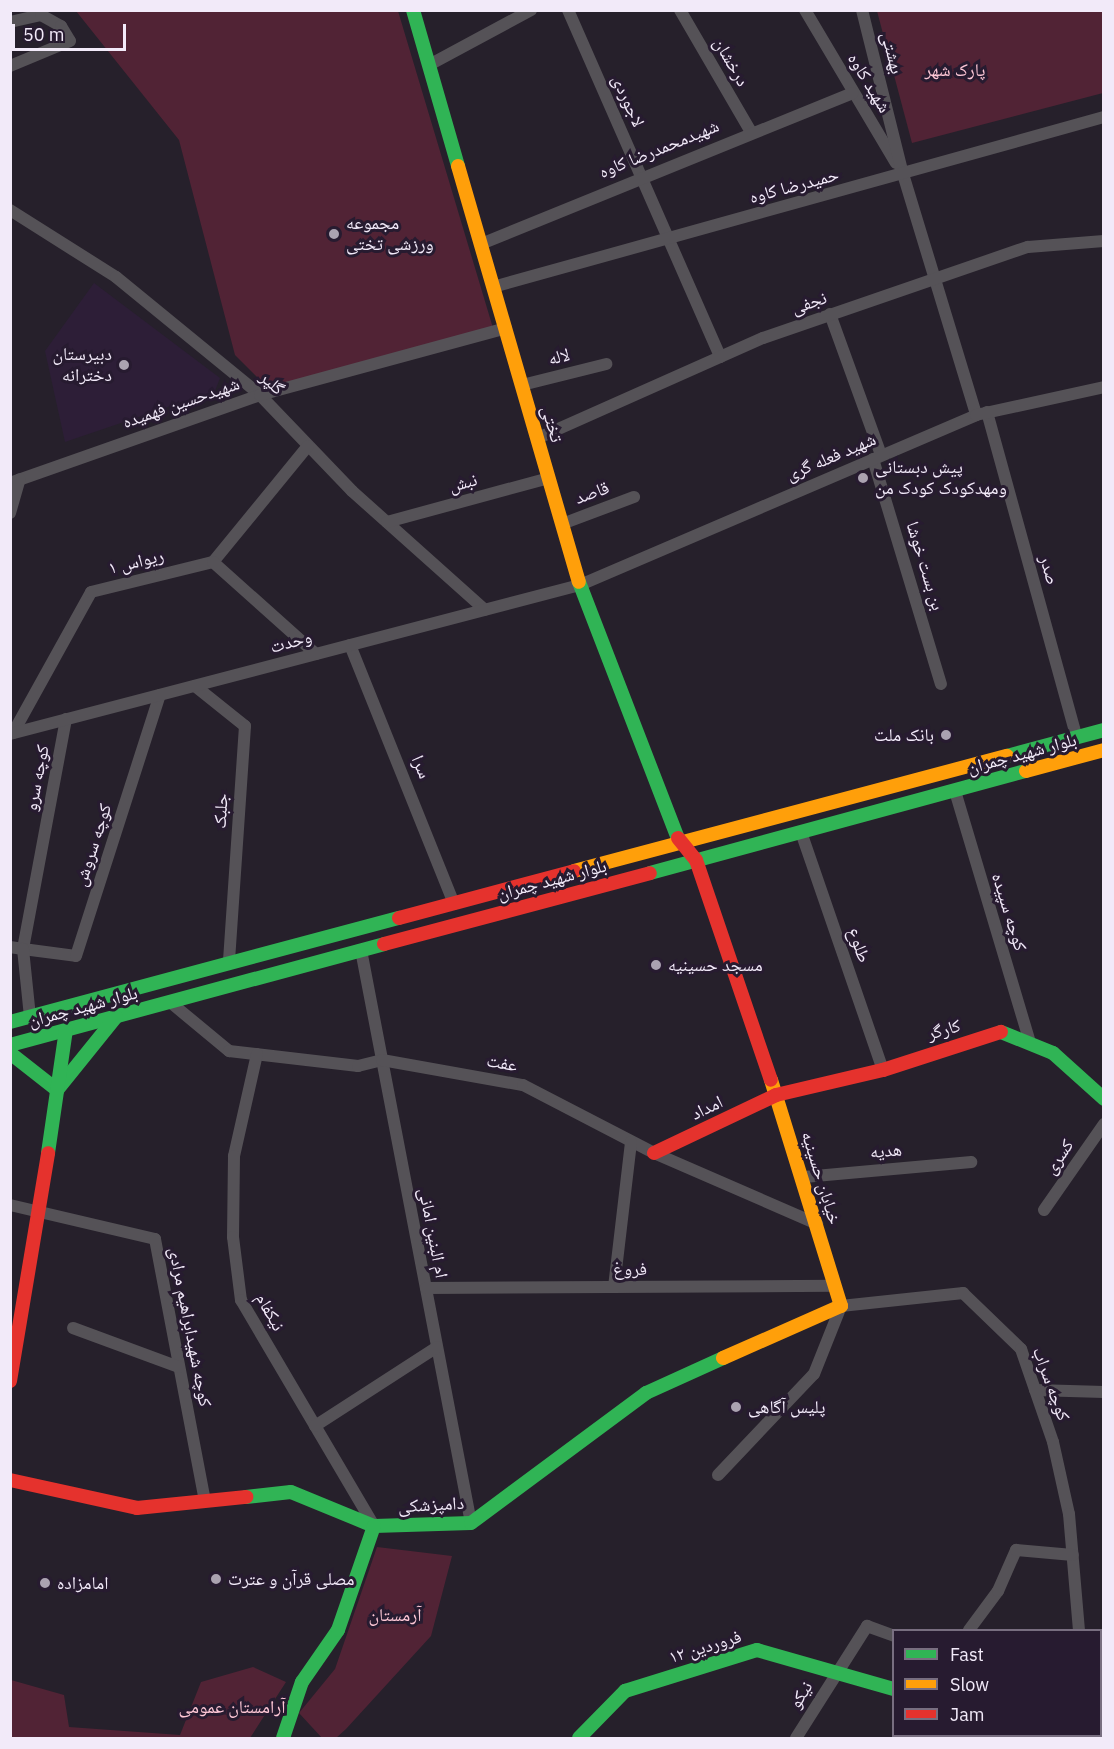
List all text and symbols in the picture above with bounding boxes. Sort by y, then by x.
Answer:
scale bar [15,12,129,50]
text: 50 m [23,23,65,46]
street label: بهشتی [876,30,908,76]
street label: درخشان [708,34,754,90]
street label: شهید کاوه [843,49,895,117]
park label: پارک شهر [925,59,985,81]
street label: لاجوردی [607,72,649,130]
street label: شهیدمحمدرضا کاوه [596,115,722,183]
street label: حمیدرضا کاوه [747,164,841,208]
place label: مجموعه ورزشی تختی [346,213,434,256]
marker: مجموعه ورزشی تختی [327,227,341,241]
street label: نجفی [788,287,830,319]
place label: دبیرستان دخترانه [52,344,112,386]
street label: لاله [546,344,572,370]
marker: دبیرستان دخترانه [117,358,131,372]
street label: گلپر [255,366,289,400]
street label: شهیدحسین فهمیده [120,373,242,433]
street label: تختی [537,403,567,445]
street label: شهید فعله گری [783,428,879,486]
place label: پیش دبستانی ومهدکودک کودک من [875,457,1007,500]
street label: نبش [446,469,480,497]
marker: پیش دبستانی ومهدکودک کودک من [856,471,870,485]
street label: قاصد [572,477,612,509]
street label: بن بست خوشا [901,519,949,613]
street label: ریواس ۱ [106,545,166,579]
street label: صدر [1035,553,1063,587]
street label: وحدت [268,626,314,658]
place label: بانک ملت [874,724,934,746]
marker: بانک ملت [939,728,953,742]
street label: بلوار شهید چمران [965,729,1079,779]
street label: کوچه سرو [20,743,54,813]
street label: سرا [406,752,436,782]
street label: جلبک [209,793,233,829]
street label: کوچه سروش [70,801,116,889]
street label: بلوار شهید چمران [495,855,609,905]
street label: کوچه سپیده [987,870,1031,954]
street label: طلوع [843,925,875,965]
place label: مسجد حسینیه [668,954,763,976]
marker: مسجد حسینیه [649,958,663,972]
street label: بلوار شهید چمران [26,982,140,1032]
street label: کارگر [925,1015,963,1045]
street label: عفت [485,1050,519,1076]
street label: امداد [688,1091,726,1125]
street label: خیابان حسینیه [797,1129,845,1227]
street label: کسری [1039,1135,1079,1179]
street label: هدیه [869,1139,903,1163]
street label: ام البنین امانی [414,1186,452,1280]
street label: کوچه شهیدابراهیم مرادی [164,1245,216,1409]
street label: فروغ [613,1258,647,1280]
street label: نیکفام [251,1289,289,1335]
street label: کوچه سراب [1028,1344,1074,1424]
place label: پلیس آگاهی [748,1396,825,1418]
marker: پلیس آگاهی [729,1400,743,1414]
street label: دامپزشکی [397,1492,465,1518]
place label: مصلی قرآن و عترت [228,1568,355,1590]
place label: امامزاده [57,1572,109,1594]
marker: مصلی قرآن و عترت [209,1572,223,1586]
marker: امامزاده [38,1576,52,1590]
park label: آرمستان [369,1604,421,1626]
street label: ۱۲ فروردین [666,1626,744,1668]
legend [892,1629,1102,1737]
text: Fast [950,1643,984,1666]
text: Slow [950,1673,989,1696]
street label: نیکو [784,1677,818,1713]
park label: آرامستان عمومی [178,1696,286,1718]
text: Jam [950,1703,985,1726]

